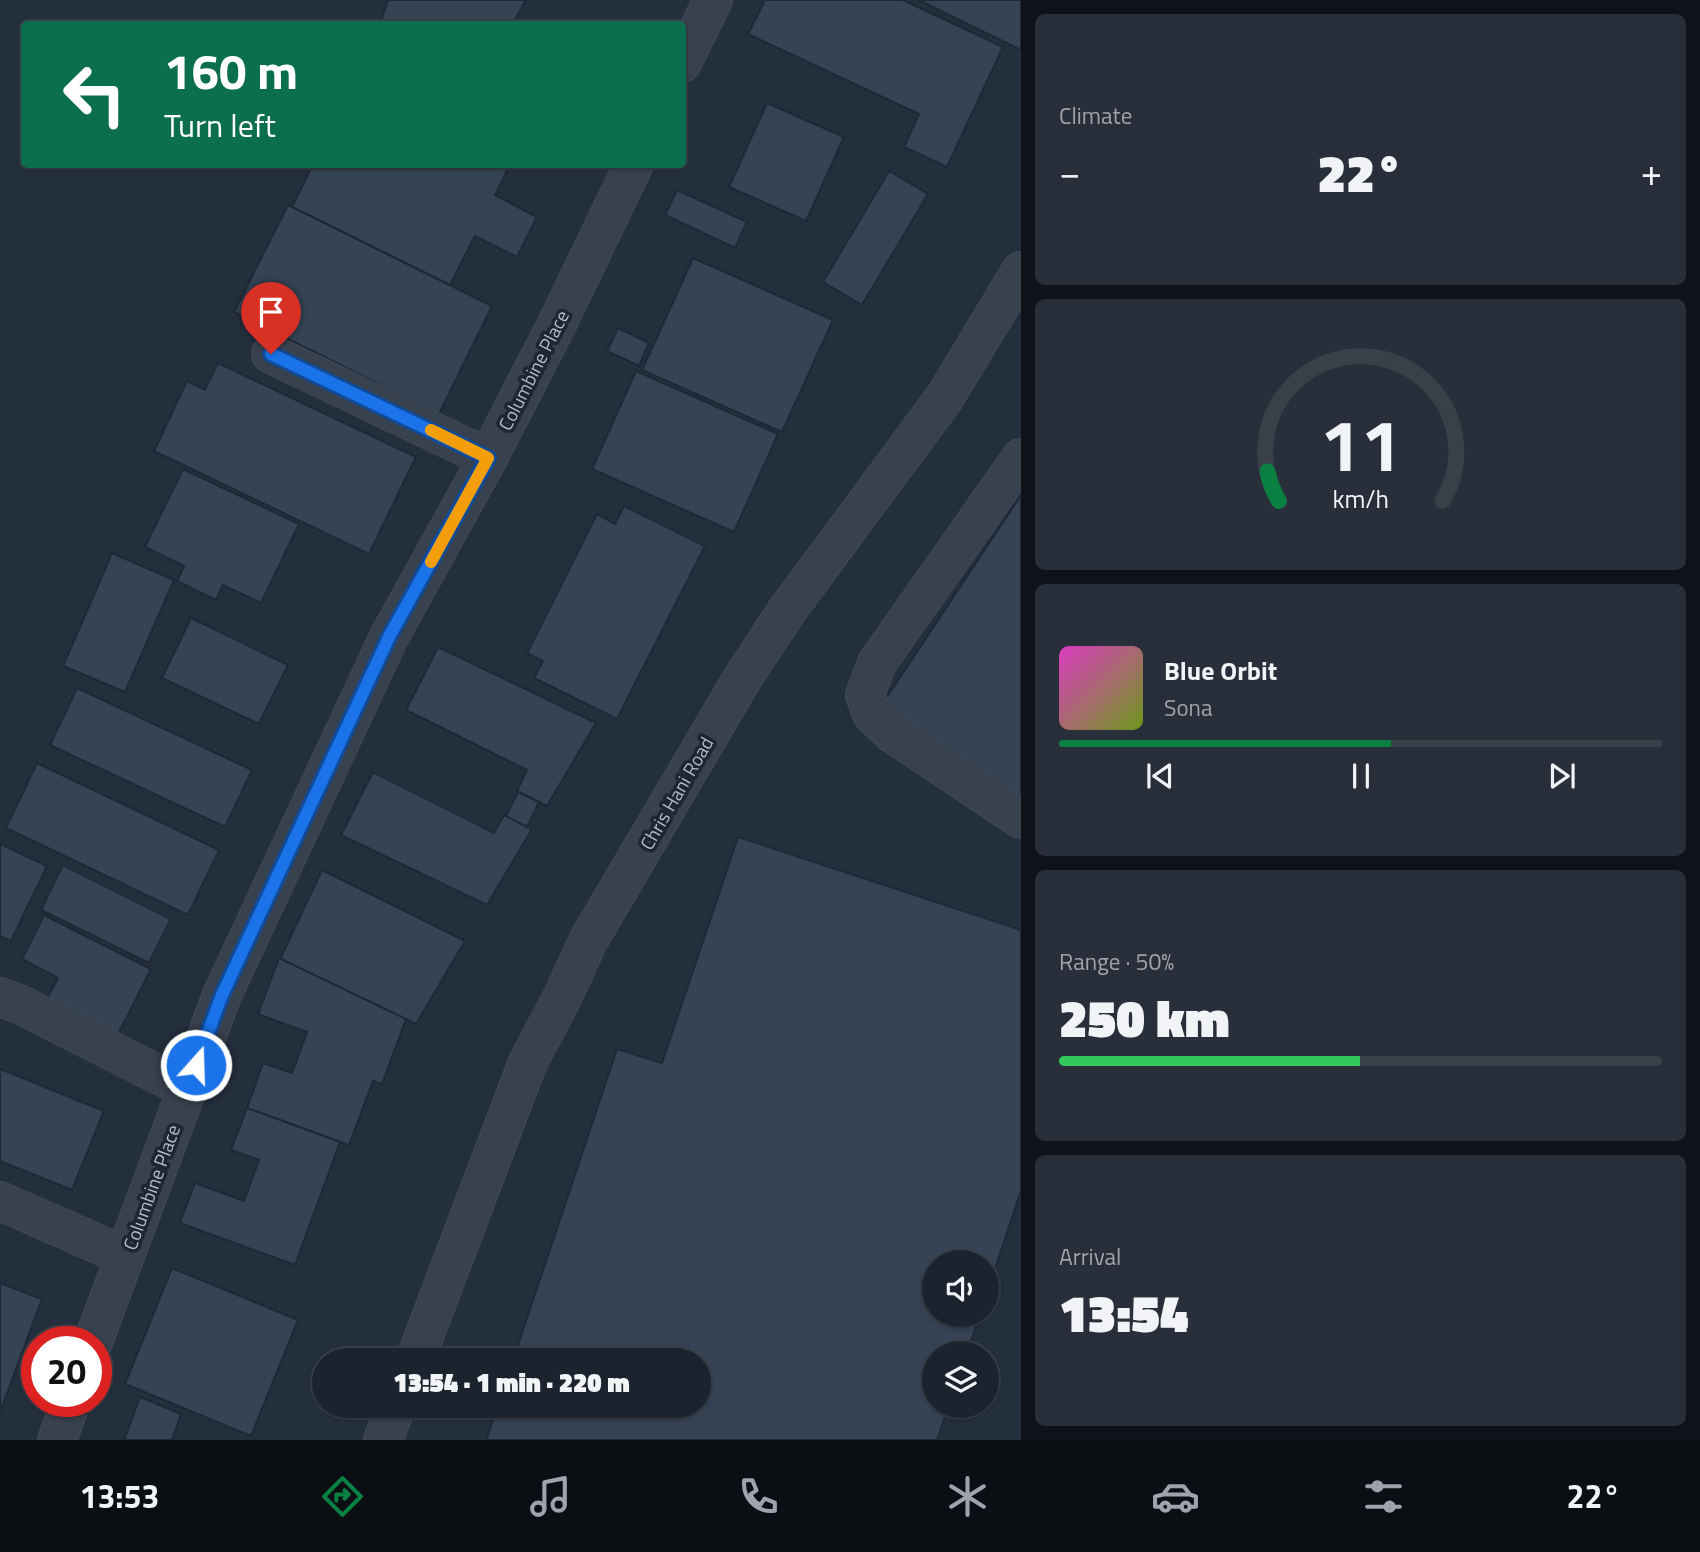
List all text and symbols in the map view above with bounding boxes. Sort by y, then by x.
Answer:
text: 160 m [164,33,298,108]
icon: left [49,49,140,140]
text: Climate [1059,98,1132,133]
text: Turn left [164,101,276,149]
text: 22° [1318,133,1403,212]
text: − [1059,143,1080,201]
text: + [1641,143,1662,201]
pin [241,282,301,354]
icon: arrive [252,293,290,331]
street label: Columbine Place [490,305,576,435]
text: 11 [1320,389,1401,499]
text: km/h [1332,480,1389,518]
text: Blue Orbit [1164,651,1277,690]
text: Sona [1164,690,1212,725]
street label: Chris Hani Road [632,731,720,855]
icon: previous [1141,757,1179,795]
icon: pause [1342,757,1380,795]
icon: next [1543,757,1581,795]
text: Range · 50% [1059,944,1174,979]
text: 250 km [1059,978,1230,1057]
position arrow [159,1028,233,1102]
street label: Columbine Place [115,1120,187,1254]
text: Arrival [1059,1239,1121,1274]
map controls [922,1250,999,1418]
button: sound [922,1250,999,1327]
text: 13:54 [1059,1273,1188,1352]
speed limit sign: 20 [21,1326,112,1417]
button: layers [922,1341,999,1418]
text: 13:54 · 1 min · 220 m [393,1363,630,1402]
text: 13:53 [80,1472,159,1520]
icon: directions [318,1472,367,1521]
icon: music [526,1472,575,1521]
icon: phone [734,1472,783,1521]
icon: climate [943,1472,992,1521]
icon: car [1151,1472,1200,1521]
icon: filters [1359,1472,1408,1521]
text: 22° [1567,1472,1620,1520]

